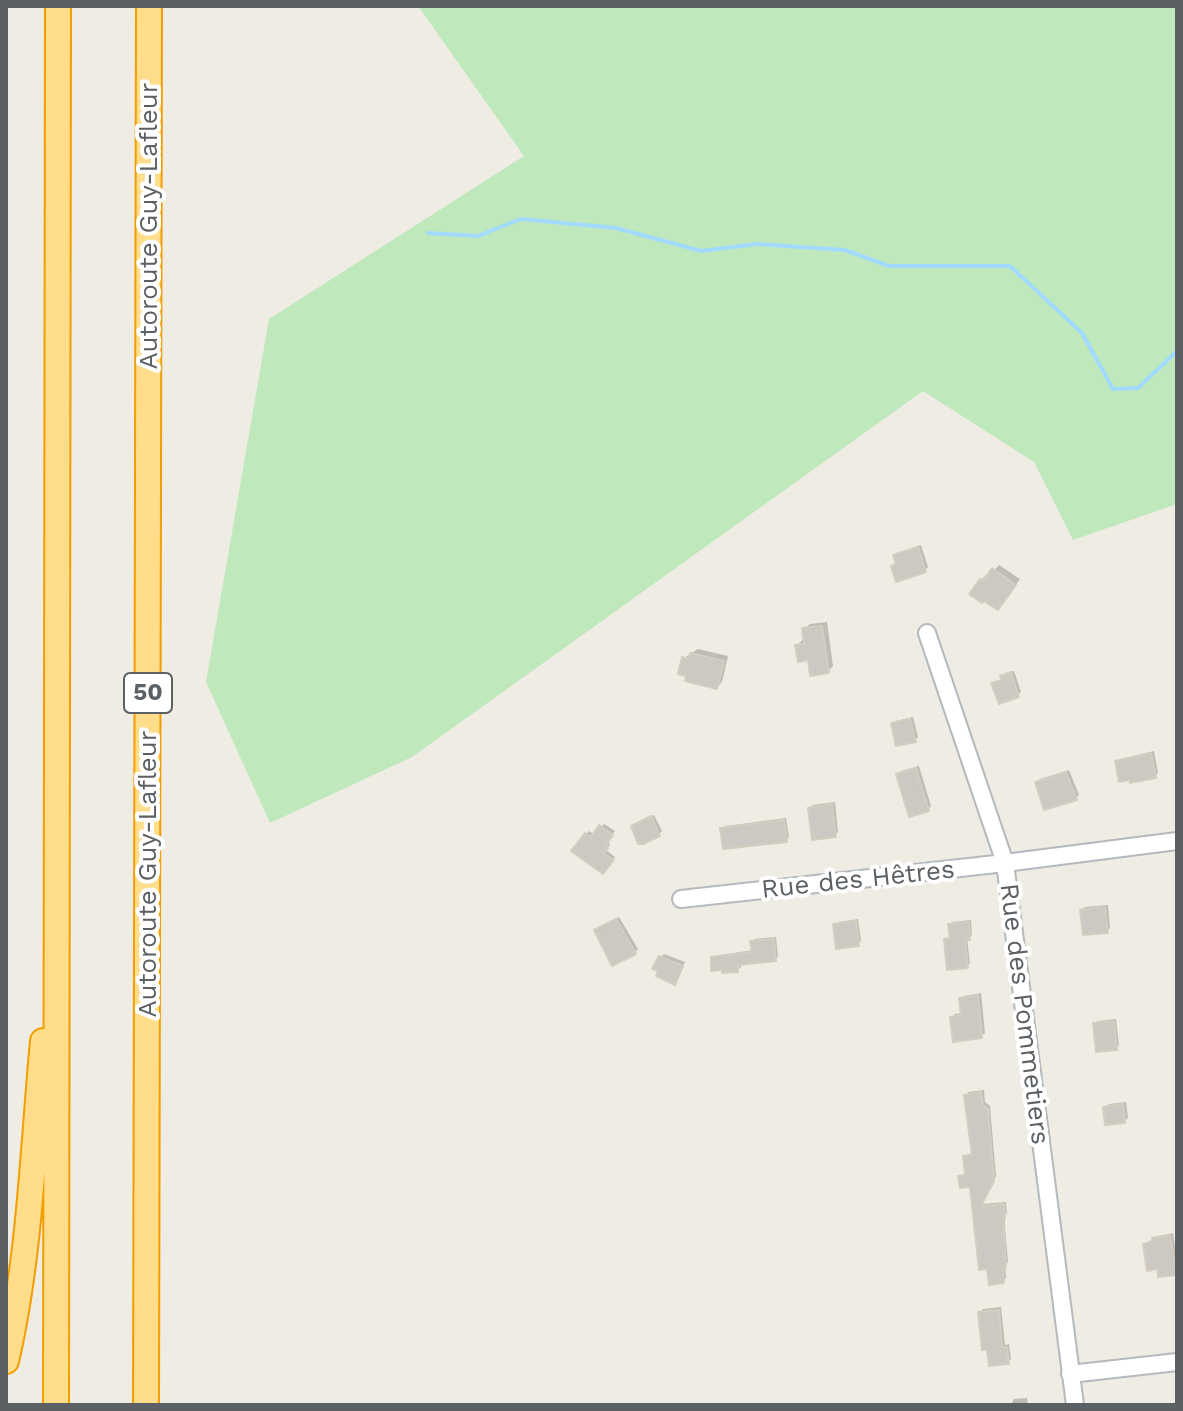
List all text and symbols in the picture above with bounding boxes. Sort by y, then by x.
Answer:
street label: Autoroute Guy-Lafleur [133,83,165,369]
road number: 50 [124,673,172,713]
street label: Autoroute Guy-Lafleur [132,731,164,1017]
street label: Rue des Hêtres [760,854,956,906]
street label: Rue des Pommetiers [993,882,1055,1146]

